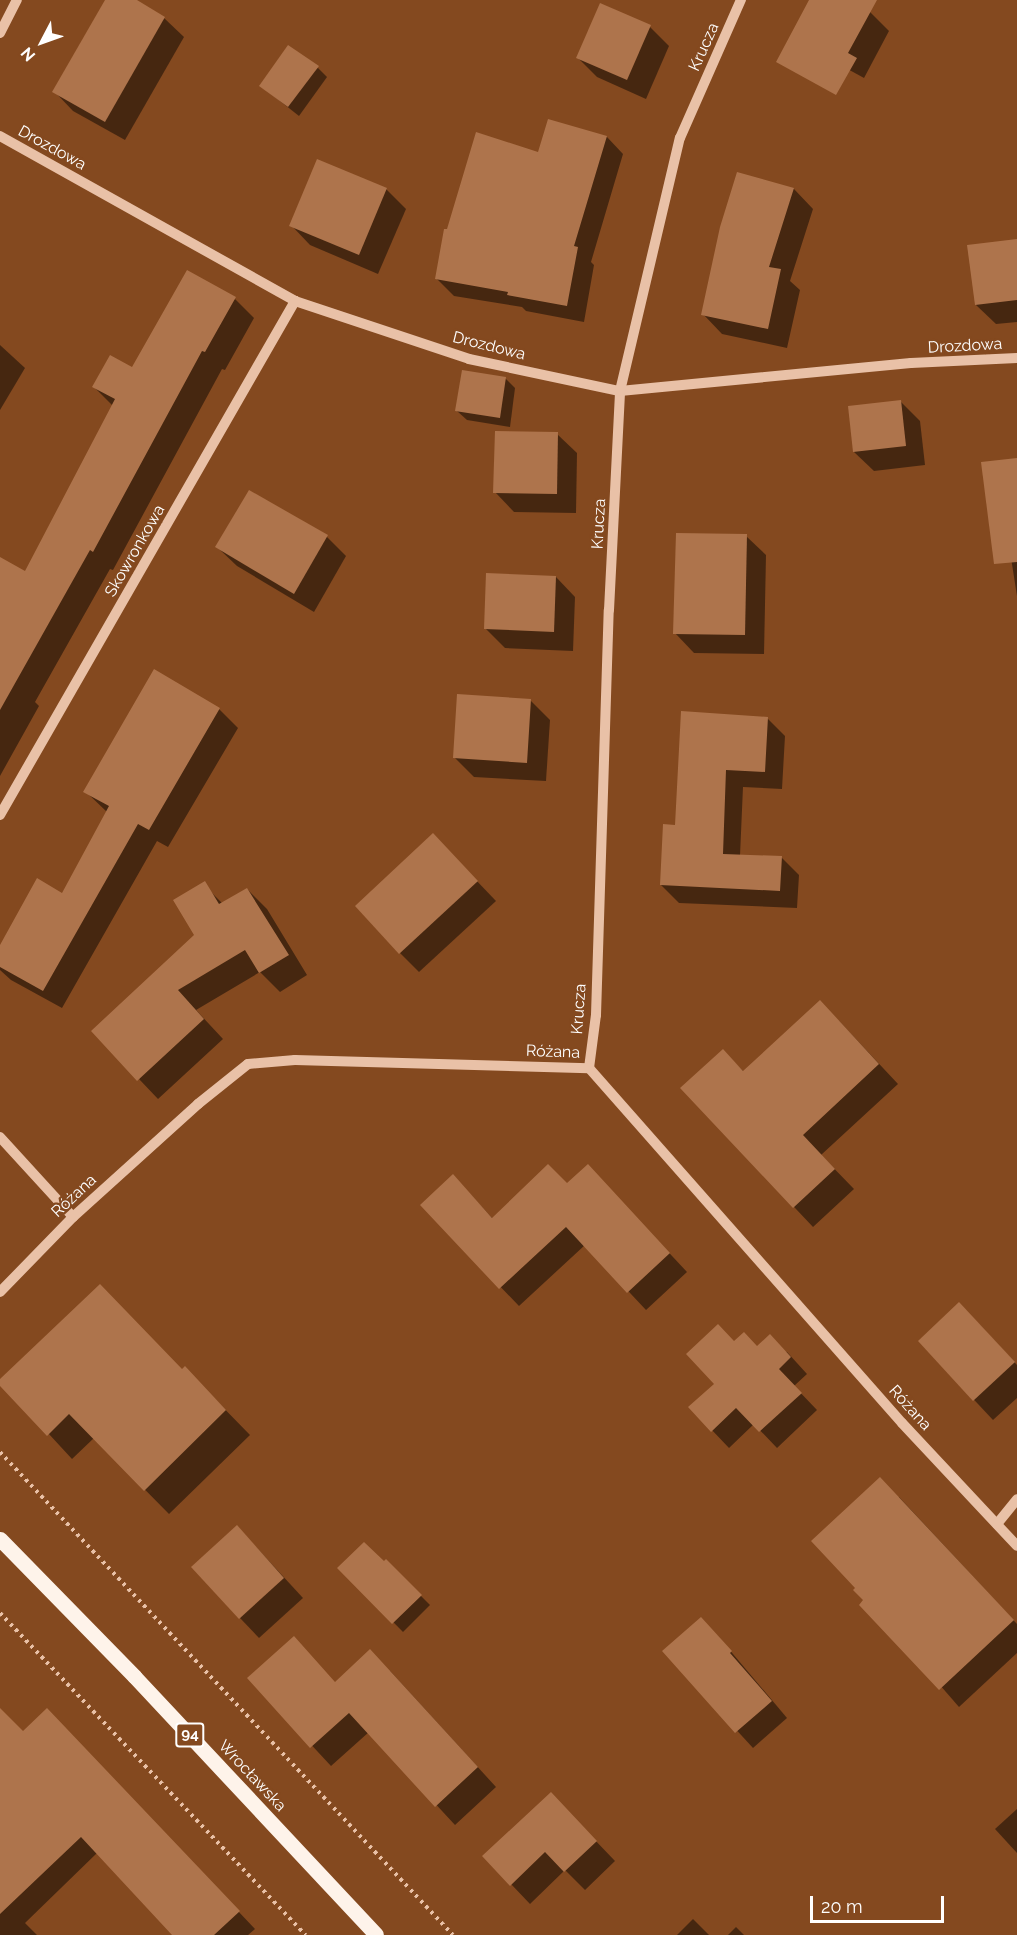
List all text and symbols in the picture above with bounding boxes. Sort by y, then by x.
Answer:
north arrow [12,12,72,72]
street label: Krucza [685,20,723,74]
text: N [17,43,39,65]
street label: Drozdowa [15,122,89,174]
street label: Drozdowa [451,328,527,364]
street label: Drozdowa [927,334,1003,358]
street label: Krucza [588,498,610,550]
street label: Skowronkowa [101,502,169,600]
street label: Krucza [568,983,590,1035]
street label: Różana [526,1041,580,1063]
street label: Różana [48,1171,100,1221]
street label: Różana [885,1381,935,1435]
road number: 94 [175,1723,205,1747]
street label: Wrocławska [214,1736,290,1816]
scale bar [813,1884,946,1922]
text: 20 m [821,1896,863,1917]

